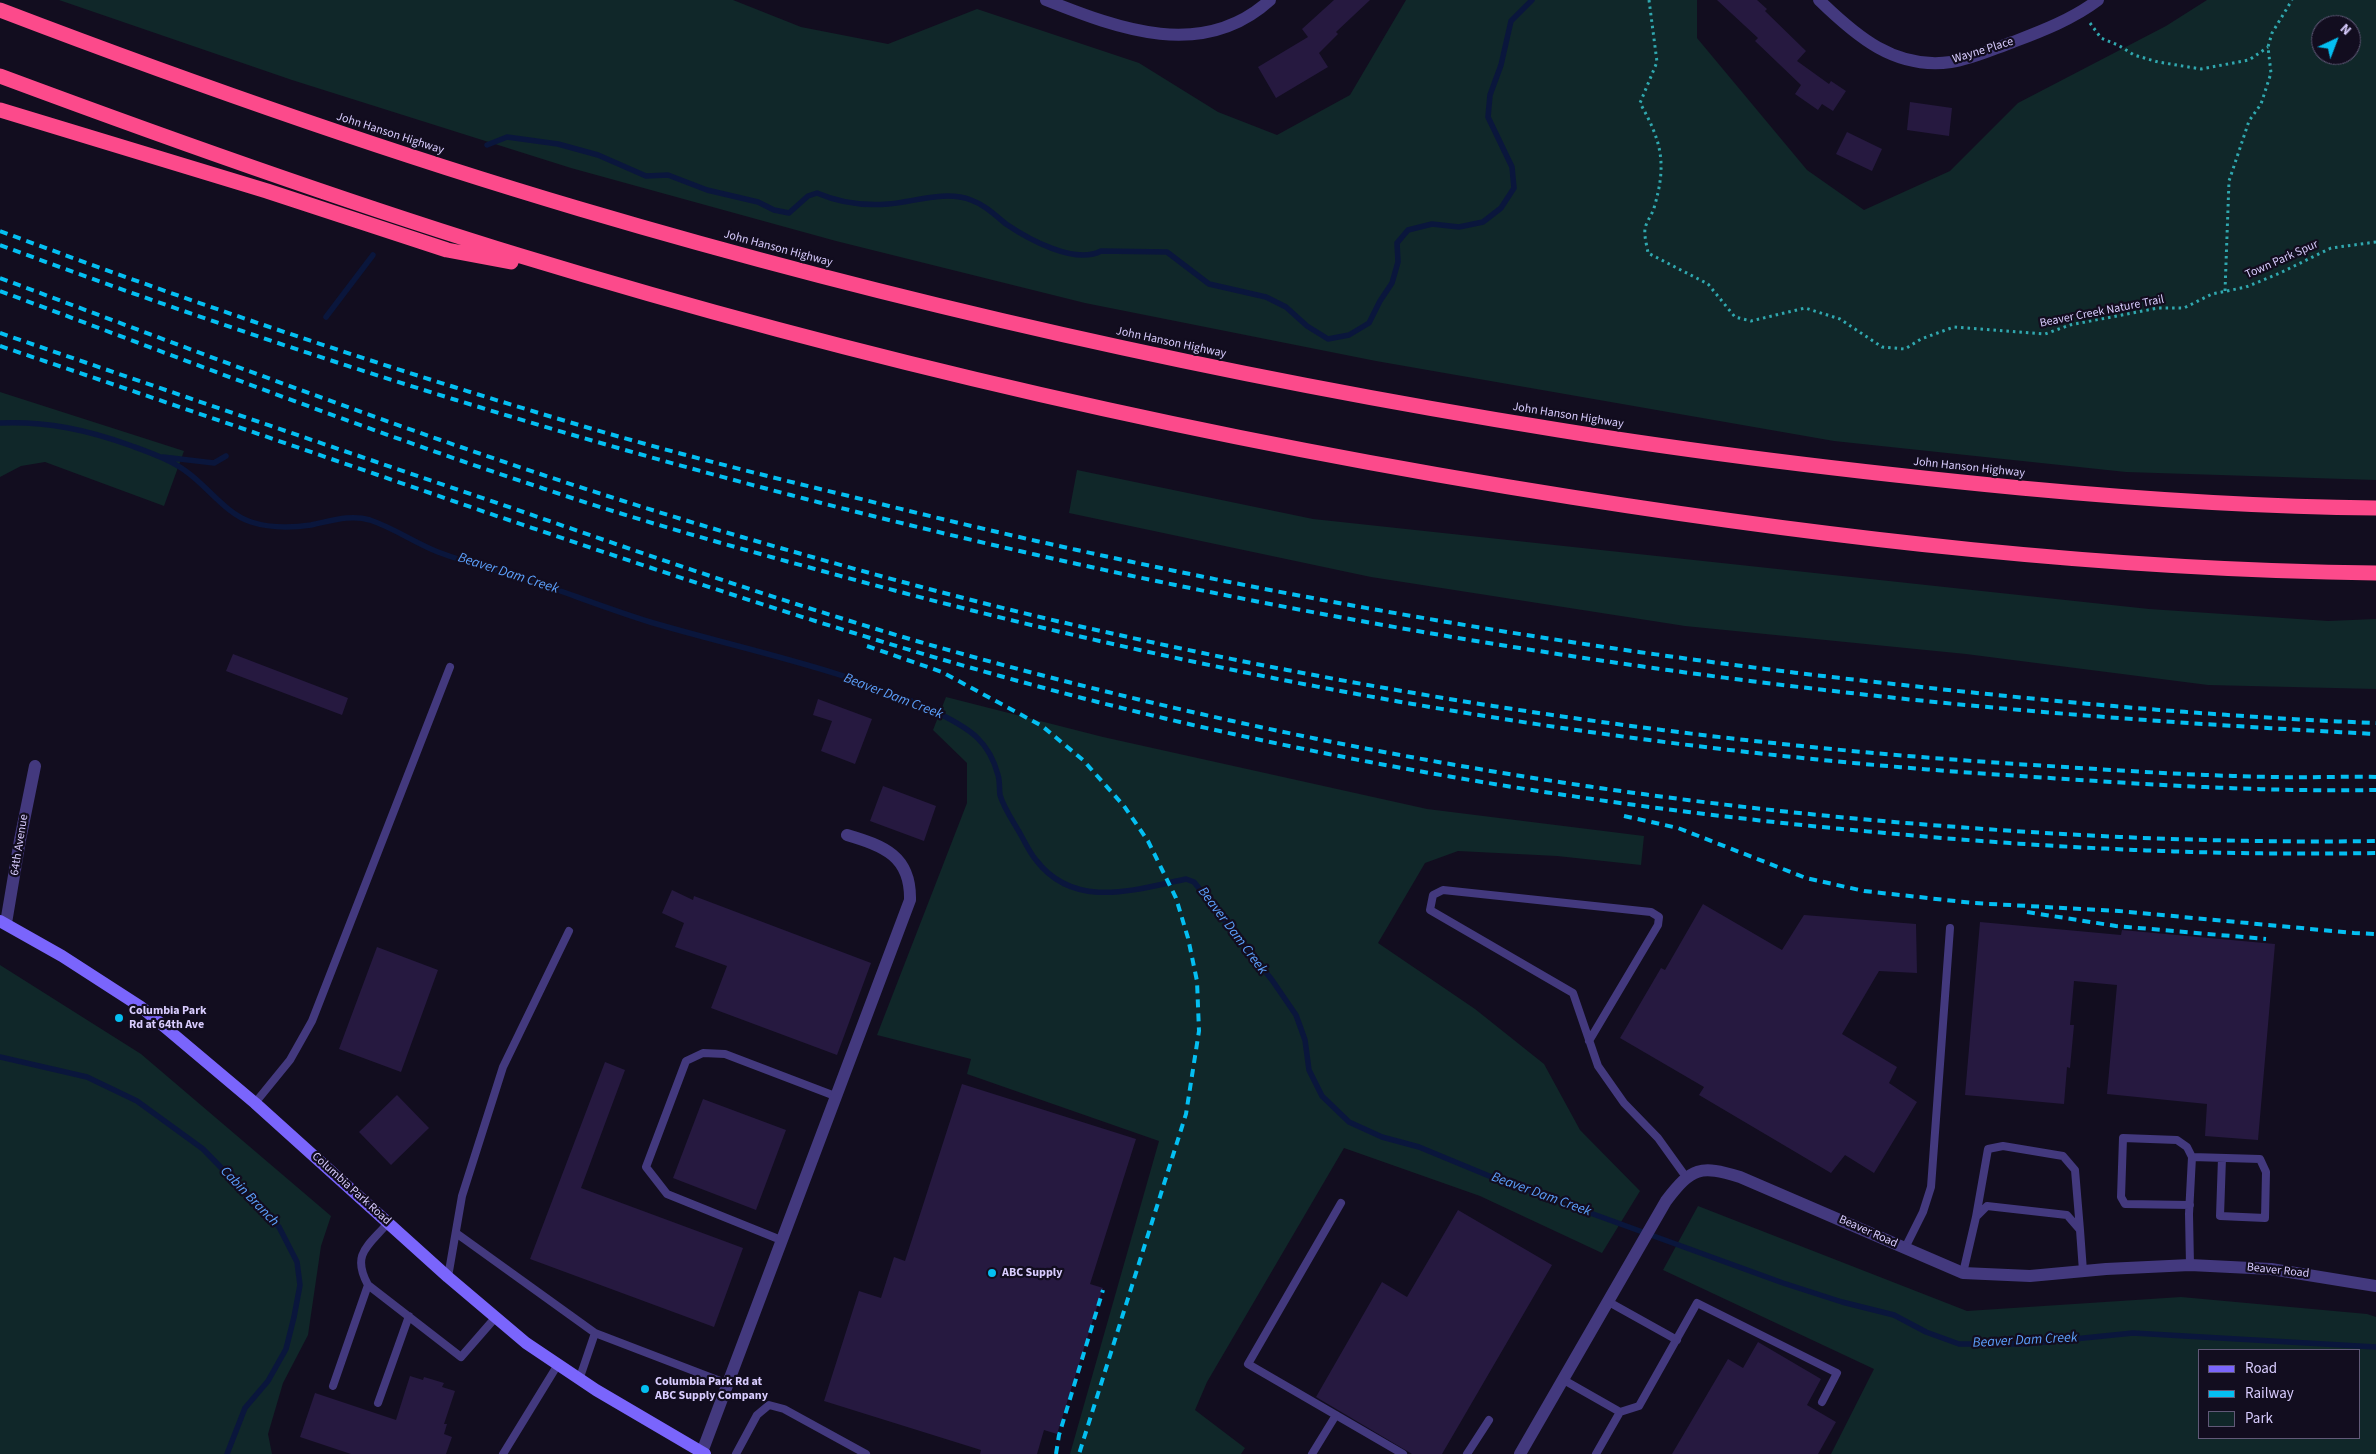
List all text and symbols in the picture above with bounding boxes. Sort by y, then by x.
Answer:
north arrow [2311,15,2361,65]
text: N [2335,19,2356,40]
street label: Wayne Place [1951,35,2015,67]
street label: John Hanson Highway [334,110,446,158]
street label: John Hanson Highway [722,228,834,270]
street label: Town Park Spur [2243,238,2321,282]
street label: Beaver Creek Nature Trail [2039,293,2165,331]
street label: John Hanson Highway [1115,324,1227,362]
street label: John Hanson Highway [1511,400,1625,432]
street label: John Hanson Highway [1912,455,2026,481]
water label: Beaver Dam Creek [455,550,561,598]
water label: Beaver Dam Creek [841,670,945,724]
street label: 64th Avenue [8,813,32,877]
water label: Beaver Dam Creek [1194,884,1270,978]
place label: Columbia Park Rd at 64th Ave [129,1004,207,1032]
marker: Columbia Park Rd at 64th Ave [113,1012,125,1024]
street label: Columbia Park Road [308,1150,394,1228]
water label: Cabin Branch [216,1163,282,1231]
water label: Beaver Dam Creek [1489,1169,1593,1221]
street label: Beaver Road [1836,1213,1900,1251]
street label: Beaver Road [2246,1261,2310,1281]
place label: ABC Supply [1002,1266,1062,1280]
marker: ABC Supply [986,1267,998,1279]
water label: Beaver Dam Creek [1972,1330,2078,1352]
legend [2198,1349,2361,1439]
text: Road [2245,1358,2277,1379]
place label: Columbia Park Rd at ABC Supply Company [655,1375,768,1403]
marker: Columbia Park Rd at ABC Supply Company [639,1383,651,1395]
text: Railway [2245,1383,2294,1404]
text: Park [2245,1408,2273,1429]

